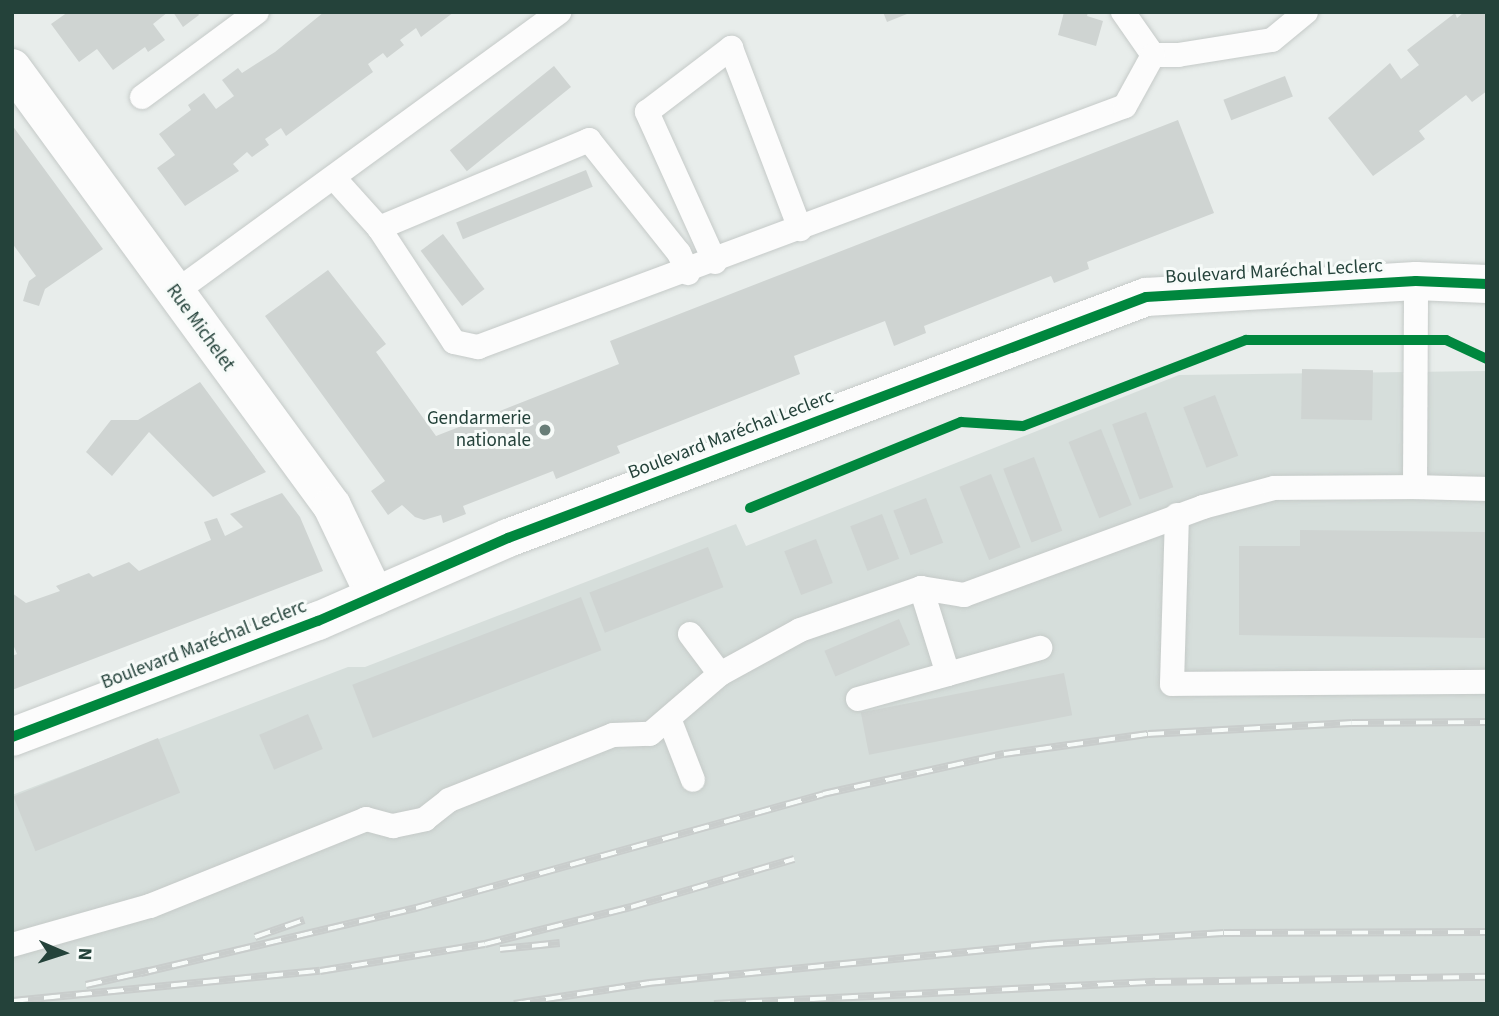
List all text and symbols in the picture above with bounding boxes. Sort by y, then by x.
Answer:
street label: Boulevard Maréchal Leclerc [1165,255,1383,289]
street label: Rue Michelet [161,280,239,376]
street label: Boulevard Maréchal Leclerc [625,385,837,485]
place label: Gendarmerie nationale [427,408,531,452]
marker: Gendarmerie nationale [537,422,553,438]
street label: Boulevard Maréchal Leclerc [98,595,310,695]
north arrow [28,918,98,988]
text: N [71,947,98,961]

